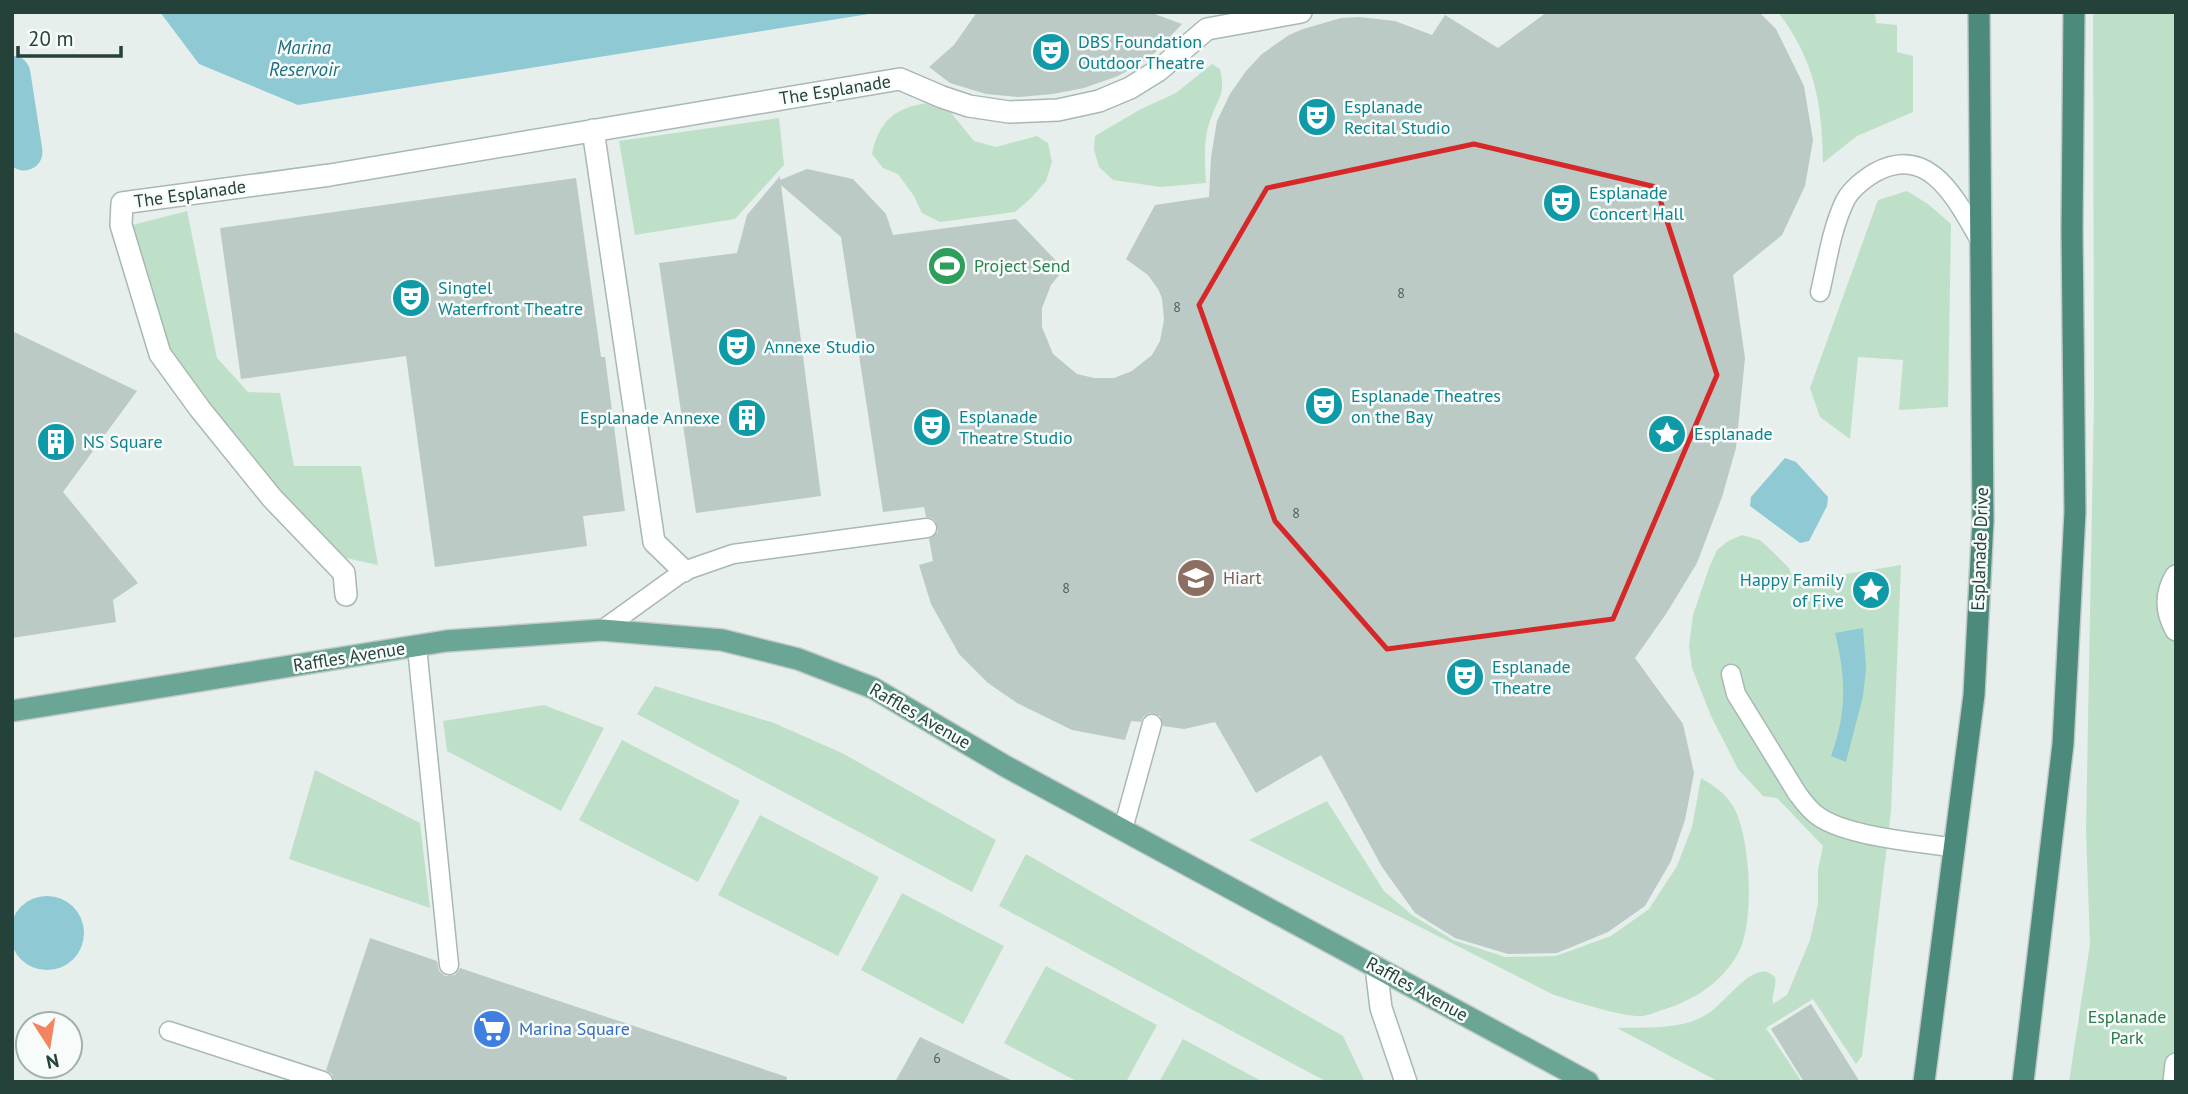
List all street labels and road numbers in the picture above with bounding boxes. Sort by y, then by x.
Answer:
street label: The Esplanade [778,69,892,110]
street label: The Esplanade [133,174,247,213]
street label: Esplanade Drive [1966,487,1993,611]
street label: Raffles Avenue [291,636,406,677]
street label: Raffles Avenue [866,677,975,754]
street label: Raffles Avenue [1362,951,1472,1026]

